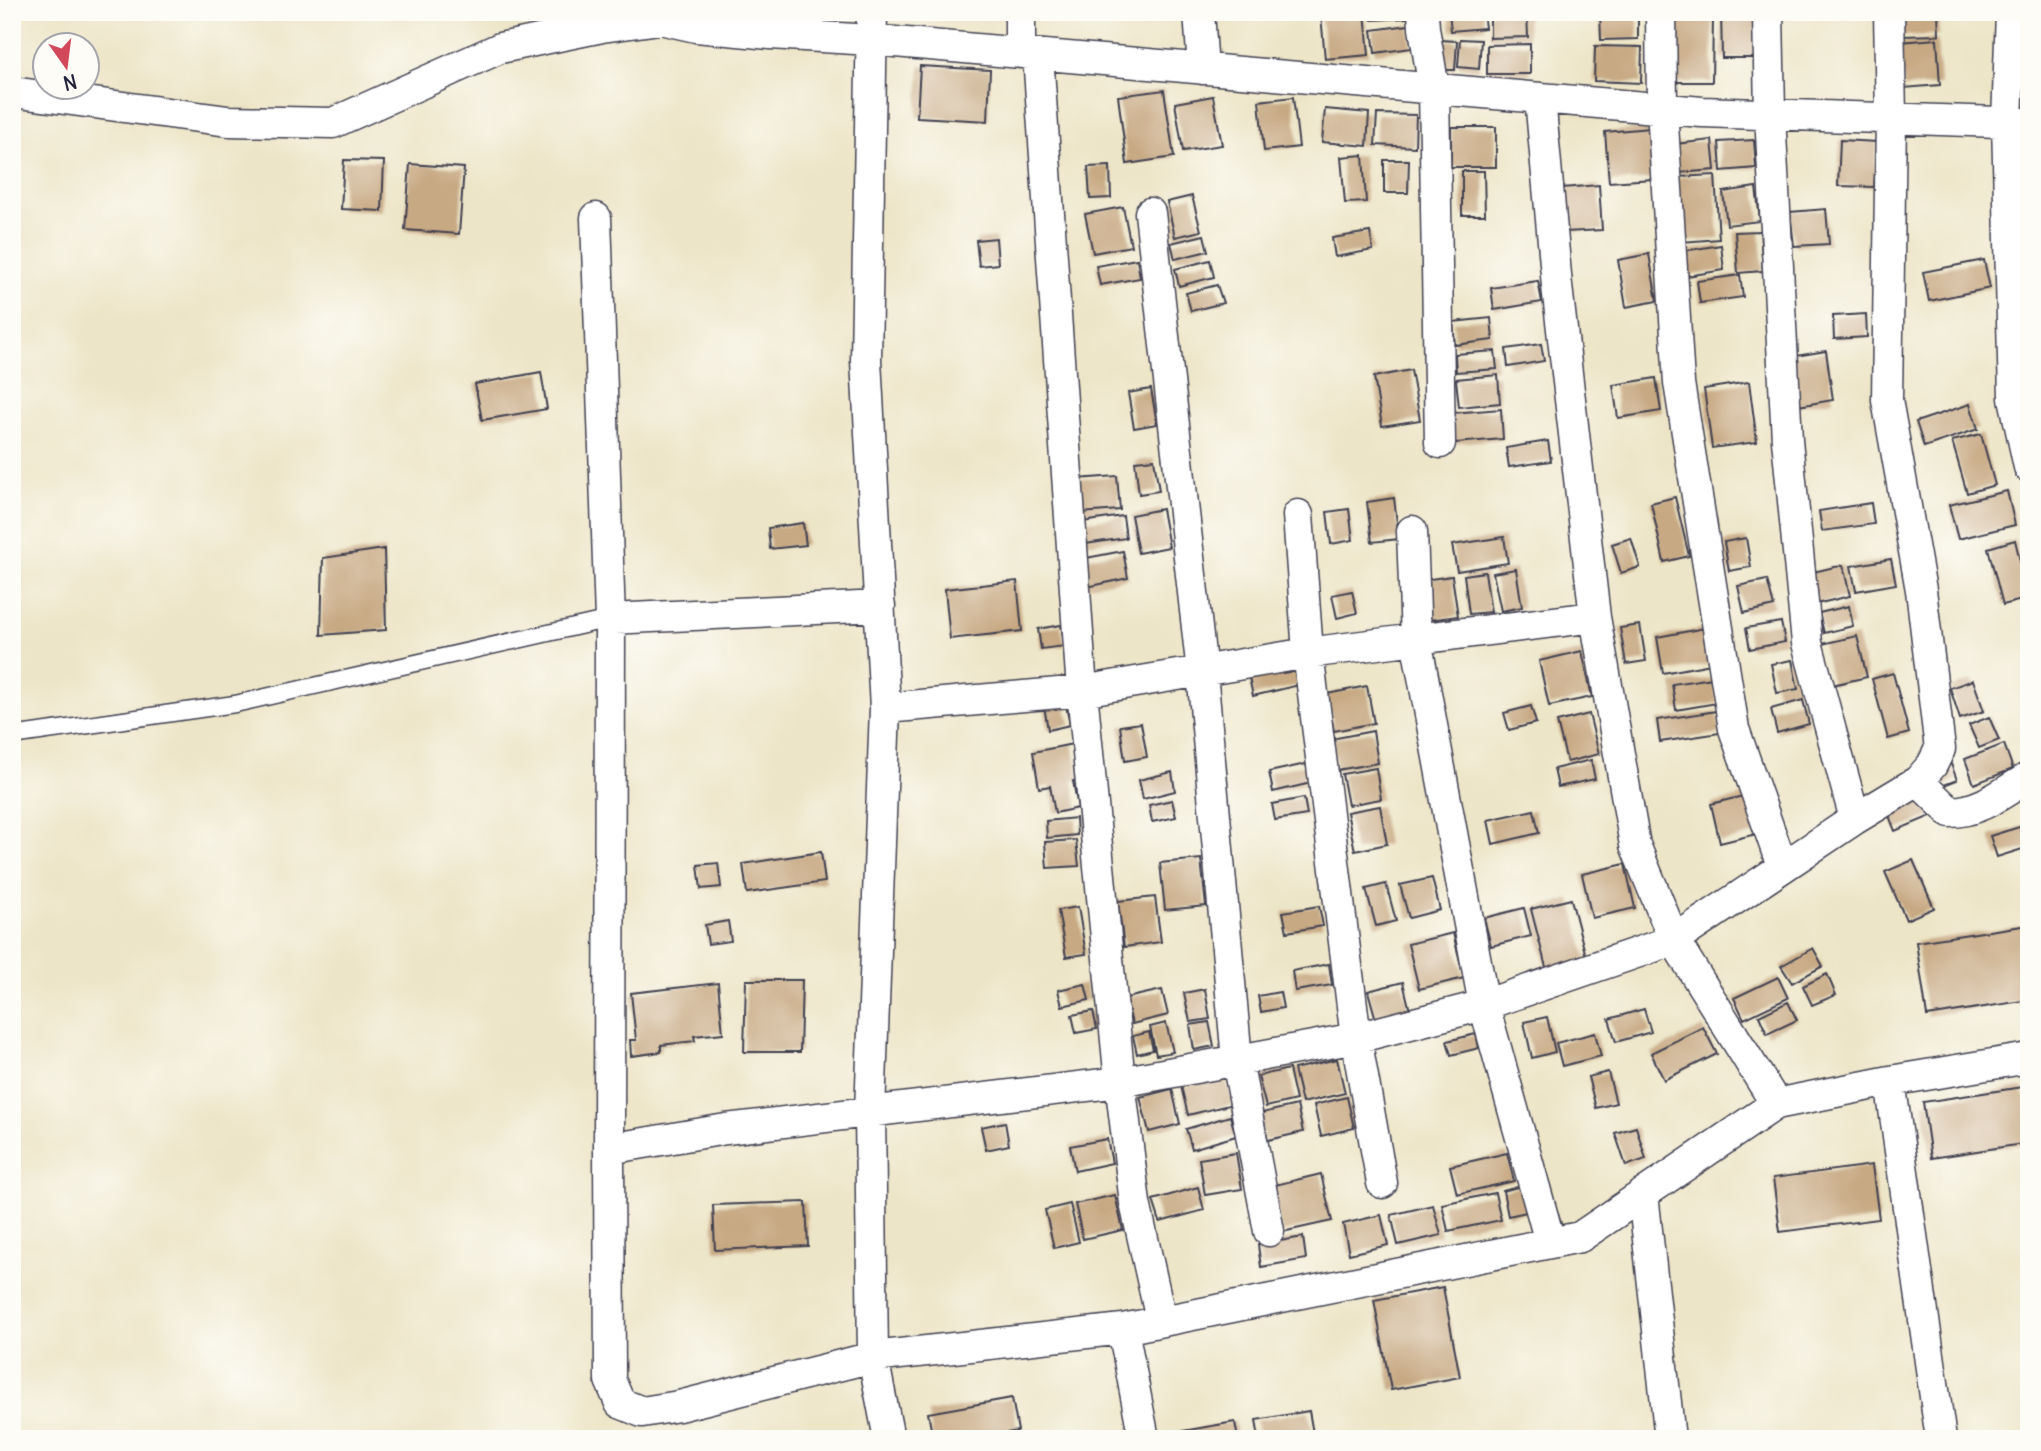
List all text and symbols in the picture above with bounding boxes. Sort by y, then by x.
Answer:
north arrow [32,32,102,102]
text: N [61,69,79,96]

